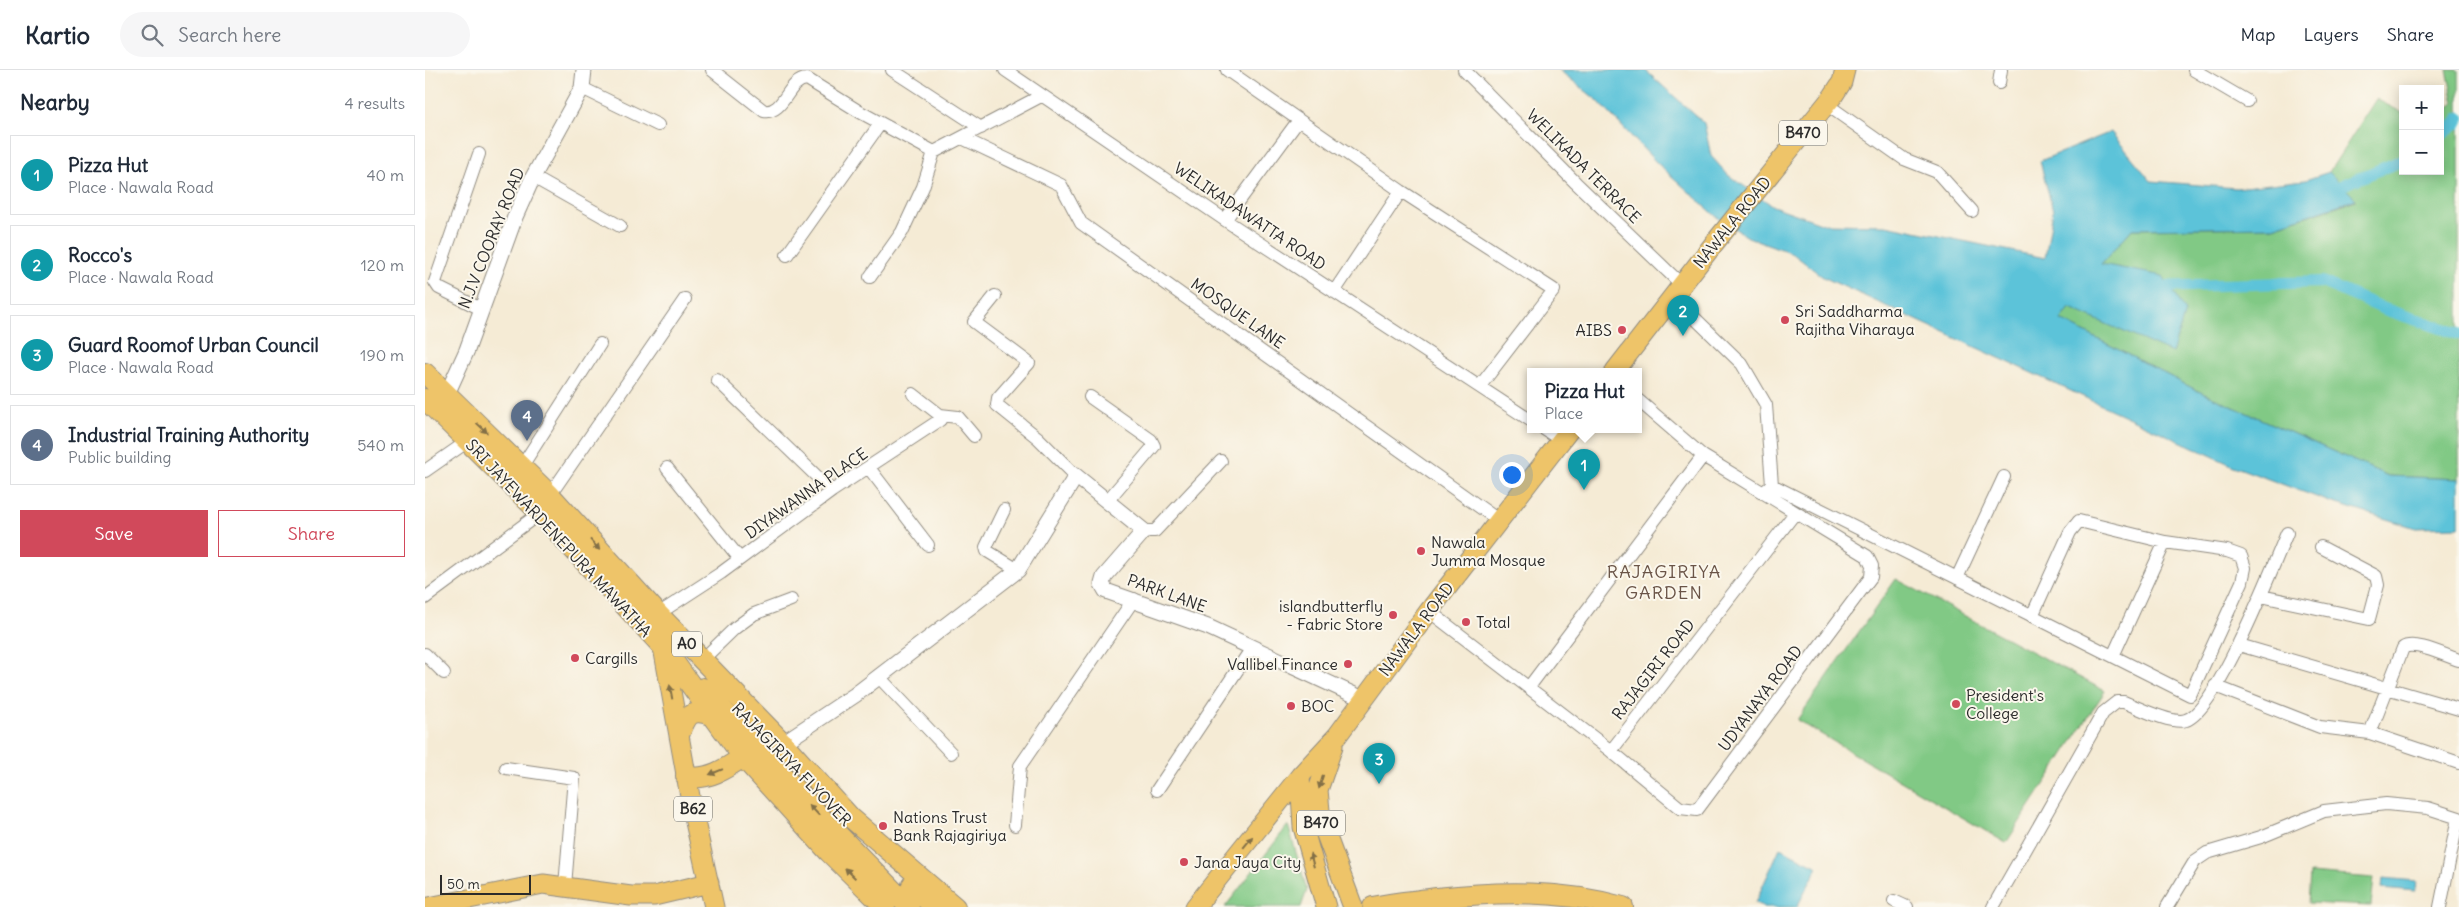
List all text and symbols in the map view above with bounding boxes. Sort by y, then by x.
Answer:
search box [120,12,470,57]
text: Kartio [25,20,90,50]
icon: search [138,21,166,49]
text: Search here [178,23,281,47]
text: Map [2240,23,2275,46]
text: Layers [2303,23,2359,46]
text: Share [2387,23,2434,46]
map controls [2399,85,2444,175]
button: + [2399,85,2444,130]
text: Nearby [20,89,90,116]
text: 4 results [344,93,405,113]
street label: WELIKADA TERRACE [1523,105,1645,227]
road number: B470 [1779,120,1827,146]
button: − [2399,130,2444,175]
text: Pizza Hut [68,153,148,177]
street label: WELIKADAWATTA ROAD [1170,158,1330,274]
text: 1 [34,165,40,185]
text: 40 m [366,165,404,185]
street label: N.J.V COORAY ROAD [454,165,528,311]
street label: NAWALA ROAD [1689,172,1775,272]
text: Place · Nawala Road [68,177,214,197]
text: Rocco's [68,243,132,267]
text: 2 [33,255,41,275]
text: 120 m [361,255,404,275]
text: Place · Nawala Road [68,267,214,287]
street label: MOSQUE LANE [1187,273,1289,353]
pin: 2 [1667,295,1699,336]
place label: Sri Saddharma Rajitha Viharaya [1795,301,1915,339]
marker: Sri Saddharma Rajitha Viharaya [1779,314,1791,326]
place label: AIBS [1575,320,1612,340]
marker: AIBS [1616,324,1628,336]
text: Guard Roomof Urban Council [68,333,319,357]
text: 3 [32,345,42,365]
text: 190 m [360,345,404,365]
text: Place · Nawala Road [68,357,214,377]
popup [1527,368,1642,433]
text: Pizza Hut [1544,379,1625,403]
pin: 4 [511,400,543,441]
text: Place [1544,403,1583,423]
one-way arrow [476,422,488,434]
text: Industrial Training Authority [68,423,309,447]
text: 4 [32,435,42,455]
text: 540 m [357,435,404,455]
street label: SRI JAYEWARDENEPURA MAWATHA [462,435,656,641]
street label: DIYAWANNA PLACE [741,443,871,543]
text: Public building [68,447,171,467]
pin: 1 [1568,449,1600,490]
your location [1499,462,1525,488]
button: Save [20,510,208,557]
button: Share [218,510,405,557]
place label: Nawala Jumma Mosque [1431,532,1545,570]
one-way arrow [589,538,601,550]
marker: Nawala Jumma Mosque [1415,545,1427,557]
district label: RAJAGIRIYA GARDEN [1607,560,1721,604]
street label: PARK LANE [1125,569,1209,617]
street label: NAWALA ROAD [1374,578,1458,680]
place label: islandbutterfly - Fabric Store [1279,596,1383,634]
marker: islandbutterfly - Fabric Store [1387,609,1399,621]
place label: Total [1476,612,1510,632]
street label: RAJAGIRI ROAD [1607,615,1699,723]
marker: Total [1460,616,1472,628]
road number: A0 [672,632,702,656]
street label: UDYANAYA ROAD [1714,641,1806,755]
place label: Cargills [585,648,638,668]
marker: Cargills [569,652,581,664]
place label: Vallibel Finance [1227,654,1338,674]
marker: Vallibel Finance [1342,658,1354,670]
one-way arrow [666,683,674,699]
place label: President's College [1966,685,2044,723]
place label: BOC [1301,696,1334,716]
street label: RAJAGIRIYA FLYOVER [728,698,856,830]
marker: President's College [1950,698,1962,710]
marker: BOC [1285,700,1297,712]
pin: 3 [1363,743,1395,784]
one-way arrow [708,768,723,776]
one-way arrow [1316,774,1324,789]
road number: B62 [674,796,712,822]
one-way arrow [808,804,820,816]
place label: Nations Trust Bank Rajagiriya [893,807,1007,845]
road number: B470 [1297,810,1345,836]
marker: Nations Trust Bank Rajagiriya [877,820,889,832]
one-way arrow [1242,836,1253,849]
place label: Jana Jaya City [1194,852,1301,872]
one-way arrow [1308,853,1316,868]
marker: Jana Jaya City [1178,856,1190,868]
one-way arrow [845,867,857,879]
scale bar [440,872,531,895]
text: 50 m [447,875,480,893]

